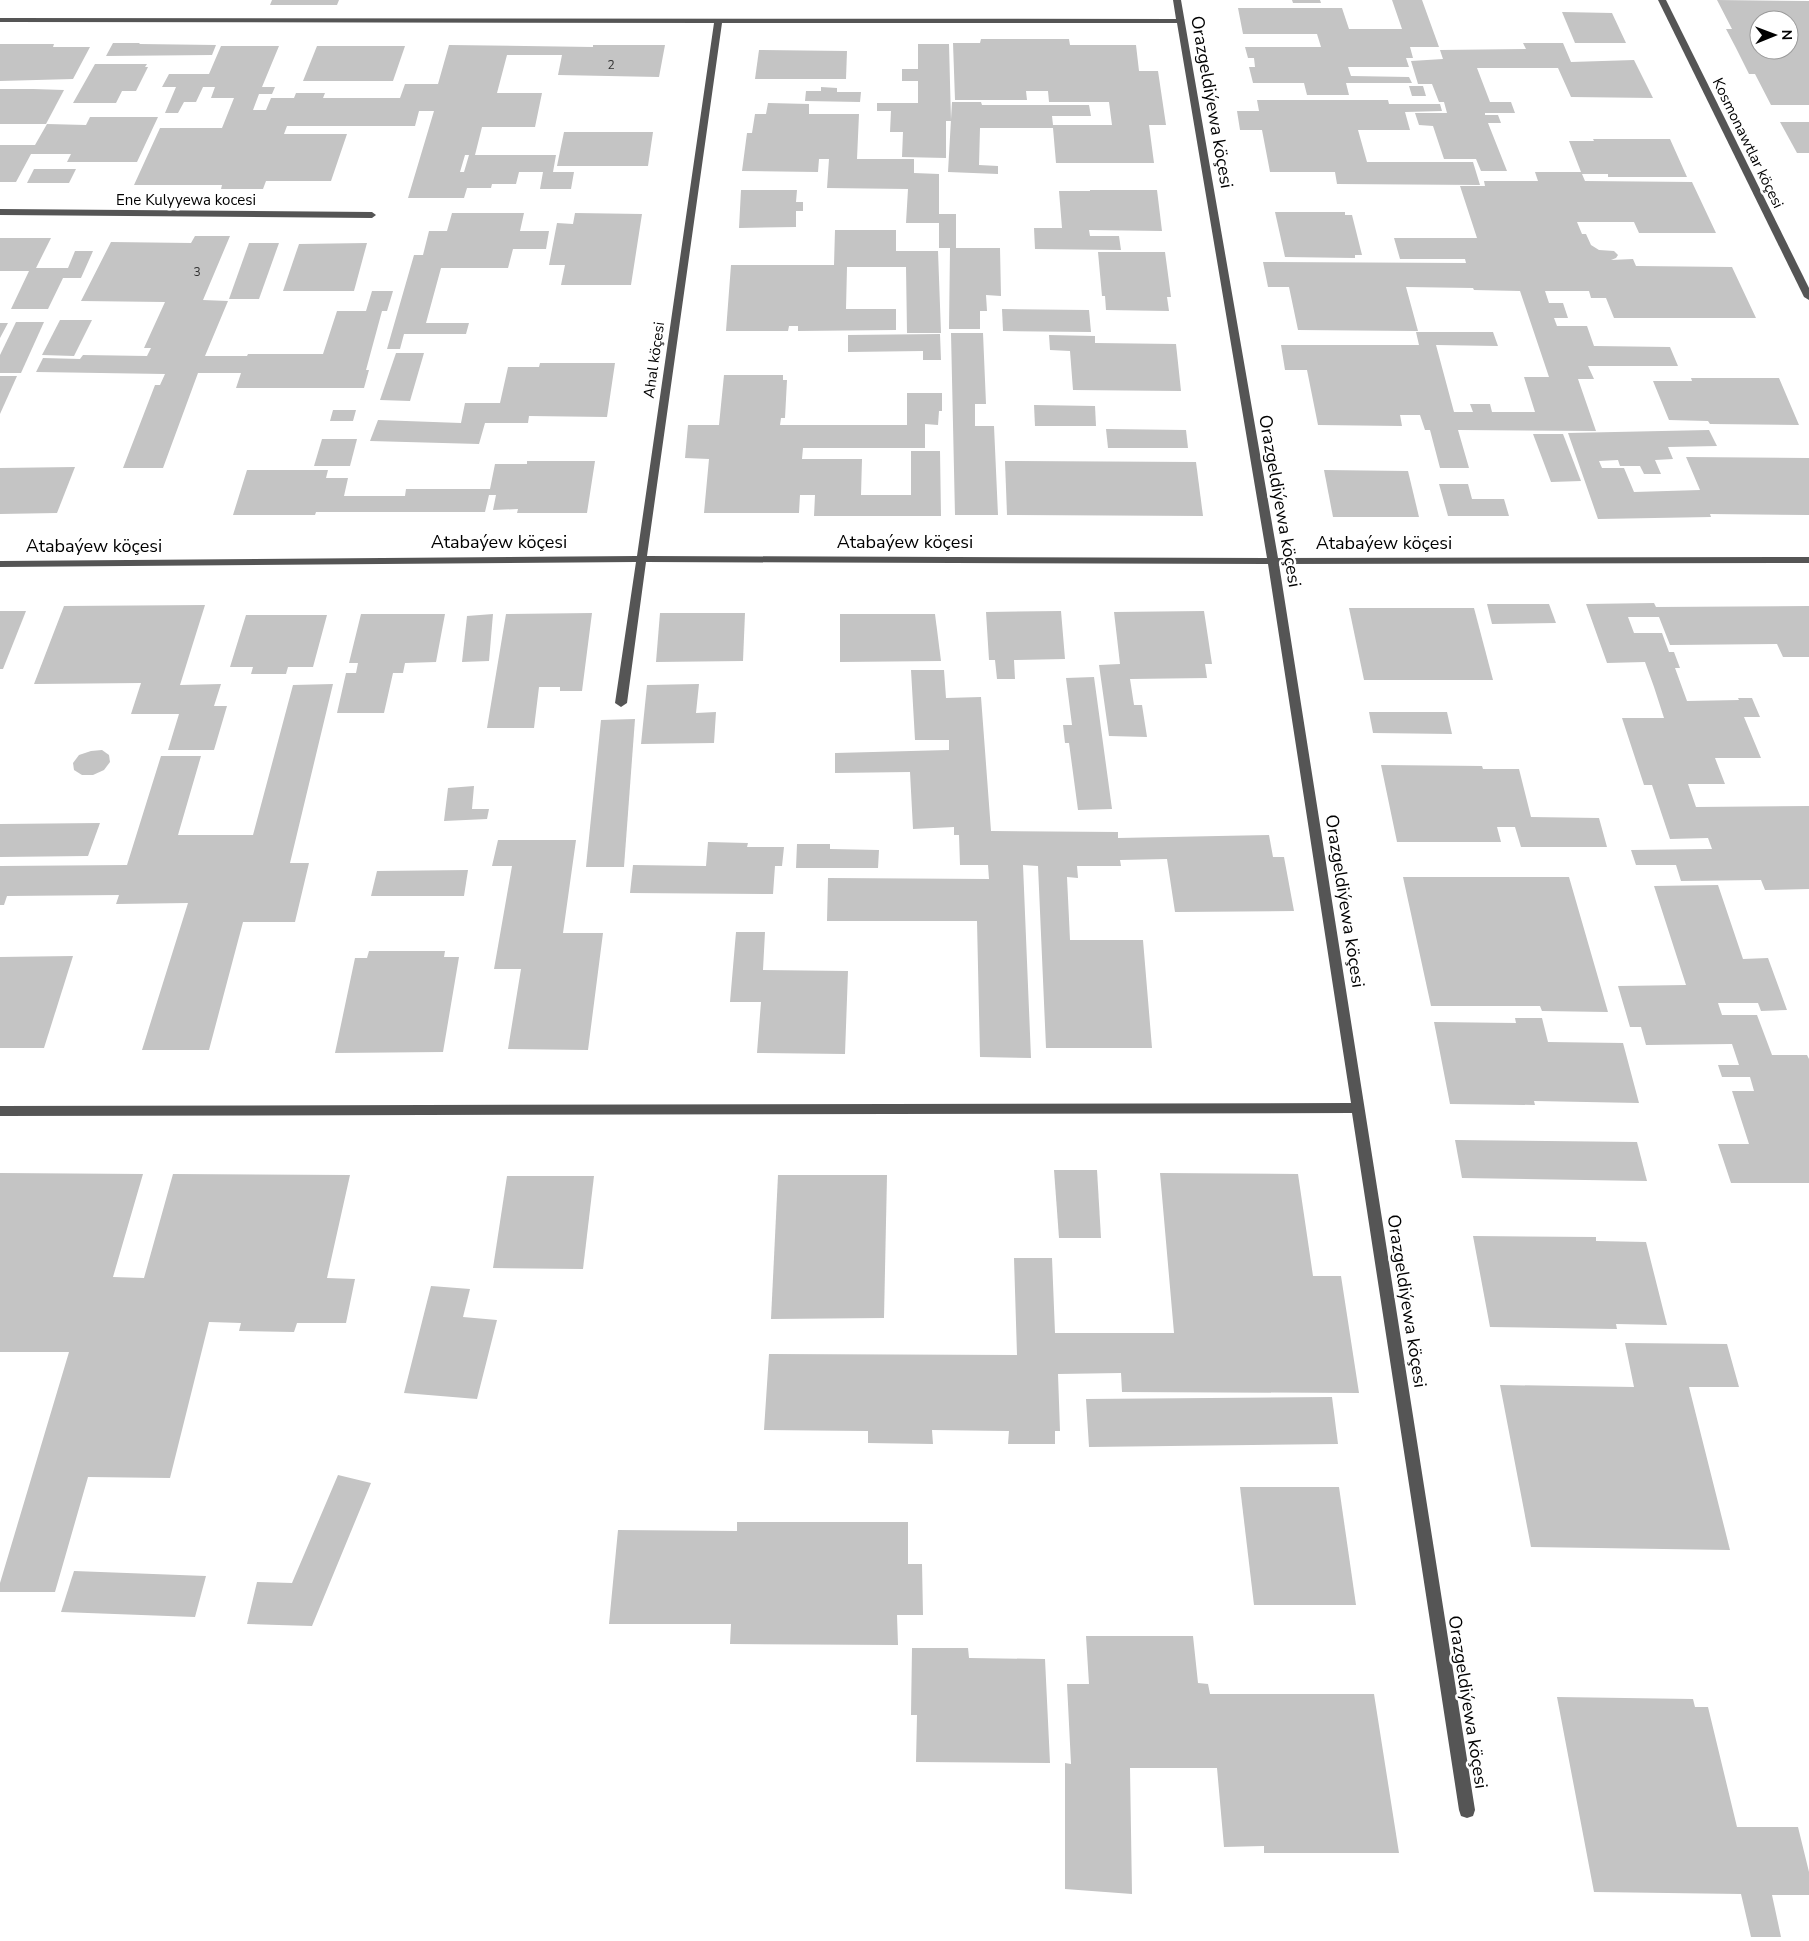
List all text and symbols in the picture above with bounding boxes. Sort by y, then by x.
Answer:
north arrow [1749,10,1799,60]
street label: Orazgeldiýewa köçesi [1185,14,1239,190]
text: N [1777,29,1796,40]
house number: 2 [607,57,615,73]
street label: Kosmonawtlar köçesi [1708,74,1788,212]
street label: Ene Kulyyewa kocesi [116,190,256,210]
house number: 3 [193,264,201,280]
street label: Ahal köçesi [639,321,669,399]
street label: Orazgeldiýewa köçesi [1253,413,1307,589]
street label: Atabaýew köçesi [431,530,567,554]
street label: Atabaýew köçesi [837,530,973,554]
street label: Atabaýew köçesi [1316,531,1452,555]
street label: Atabaýew köçesi [26,534,162,558]
street label: Orazgeldiýewa köçesi [1319,813,1371,989]
street label: Orazgeldiýewa köçesi [1381,1213,1433,1389]
street label: Orazgeldiýewa köçesi [1442,1614,1494,1790]

